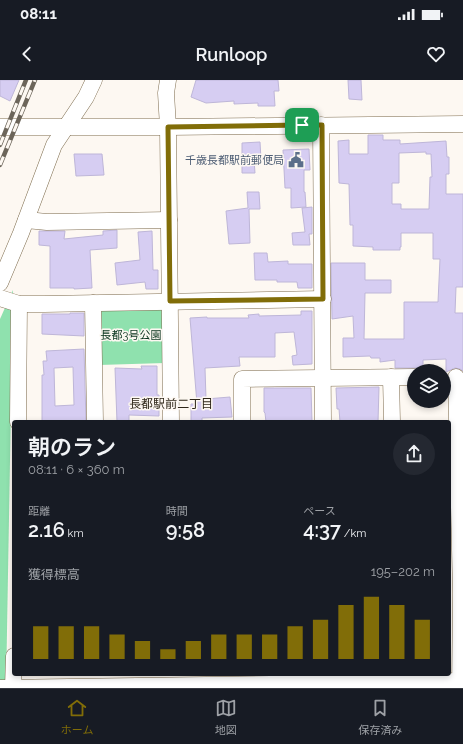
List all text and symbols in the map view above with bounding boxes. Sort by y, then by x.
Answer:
text: 08:11 [20,5,57,23]
icon: back [16,43,38,65]
icon: heart [425,43,447,65]
text: Runloop [196,44,267,65]
pin [285,108,319,142]
icon: arrive [291,114,313,136]
public building icon: 千歳長都駅前郵便局 [287,151,305,169]
place label: 千歳長都駅前郵便局 [185,154,284,167]
park label: 長都3号公園 [101,329,161,342]
map controls [407,364,451,408]
button: layers [407,364,451,408]
district label: 長都駅前二丁目 [129,397,213,411]
button: share [393,433,435,475]
text: 朝のラン [28,434,116,460]
text: 08:11 · 6 × 360 m [28,462,125,477]
text: 距離 [28,505,50,518]
text: 時間 [166,505,188,518]
text: ペース [303,505,336,518]
text: 2.16 [28,518,65,542]
text: 9:58 [166,518,205,542]
text: 4:37 [303,518,341,542]
text: km [65,527,84,540]
text: /km [341,527,366,540]
text: 195–202 m [371,564,435,579]
text: 獲得標高 [28,567,80,582]
tab: ホーム [61,697,93,737]
tab: 地図 [215,697,237,737]
tab: 保存済み [358,697,402,737]

